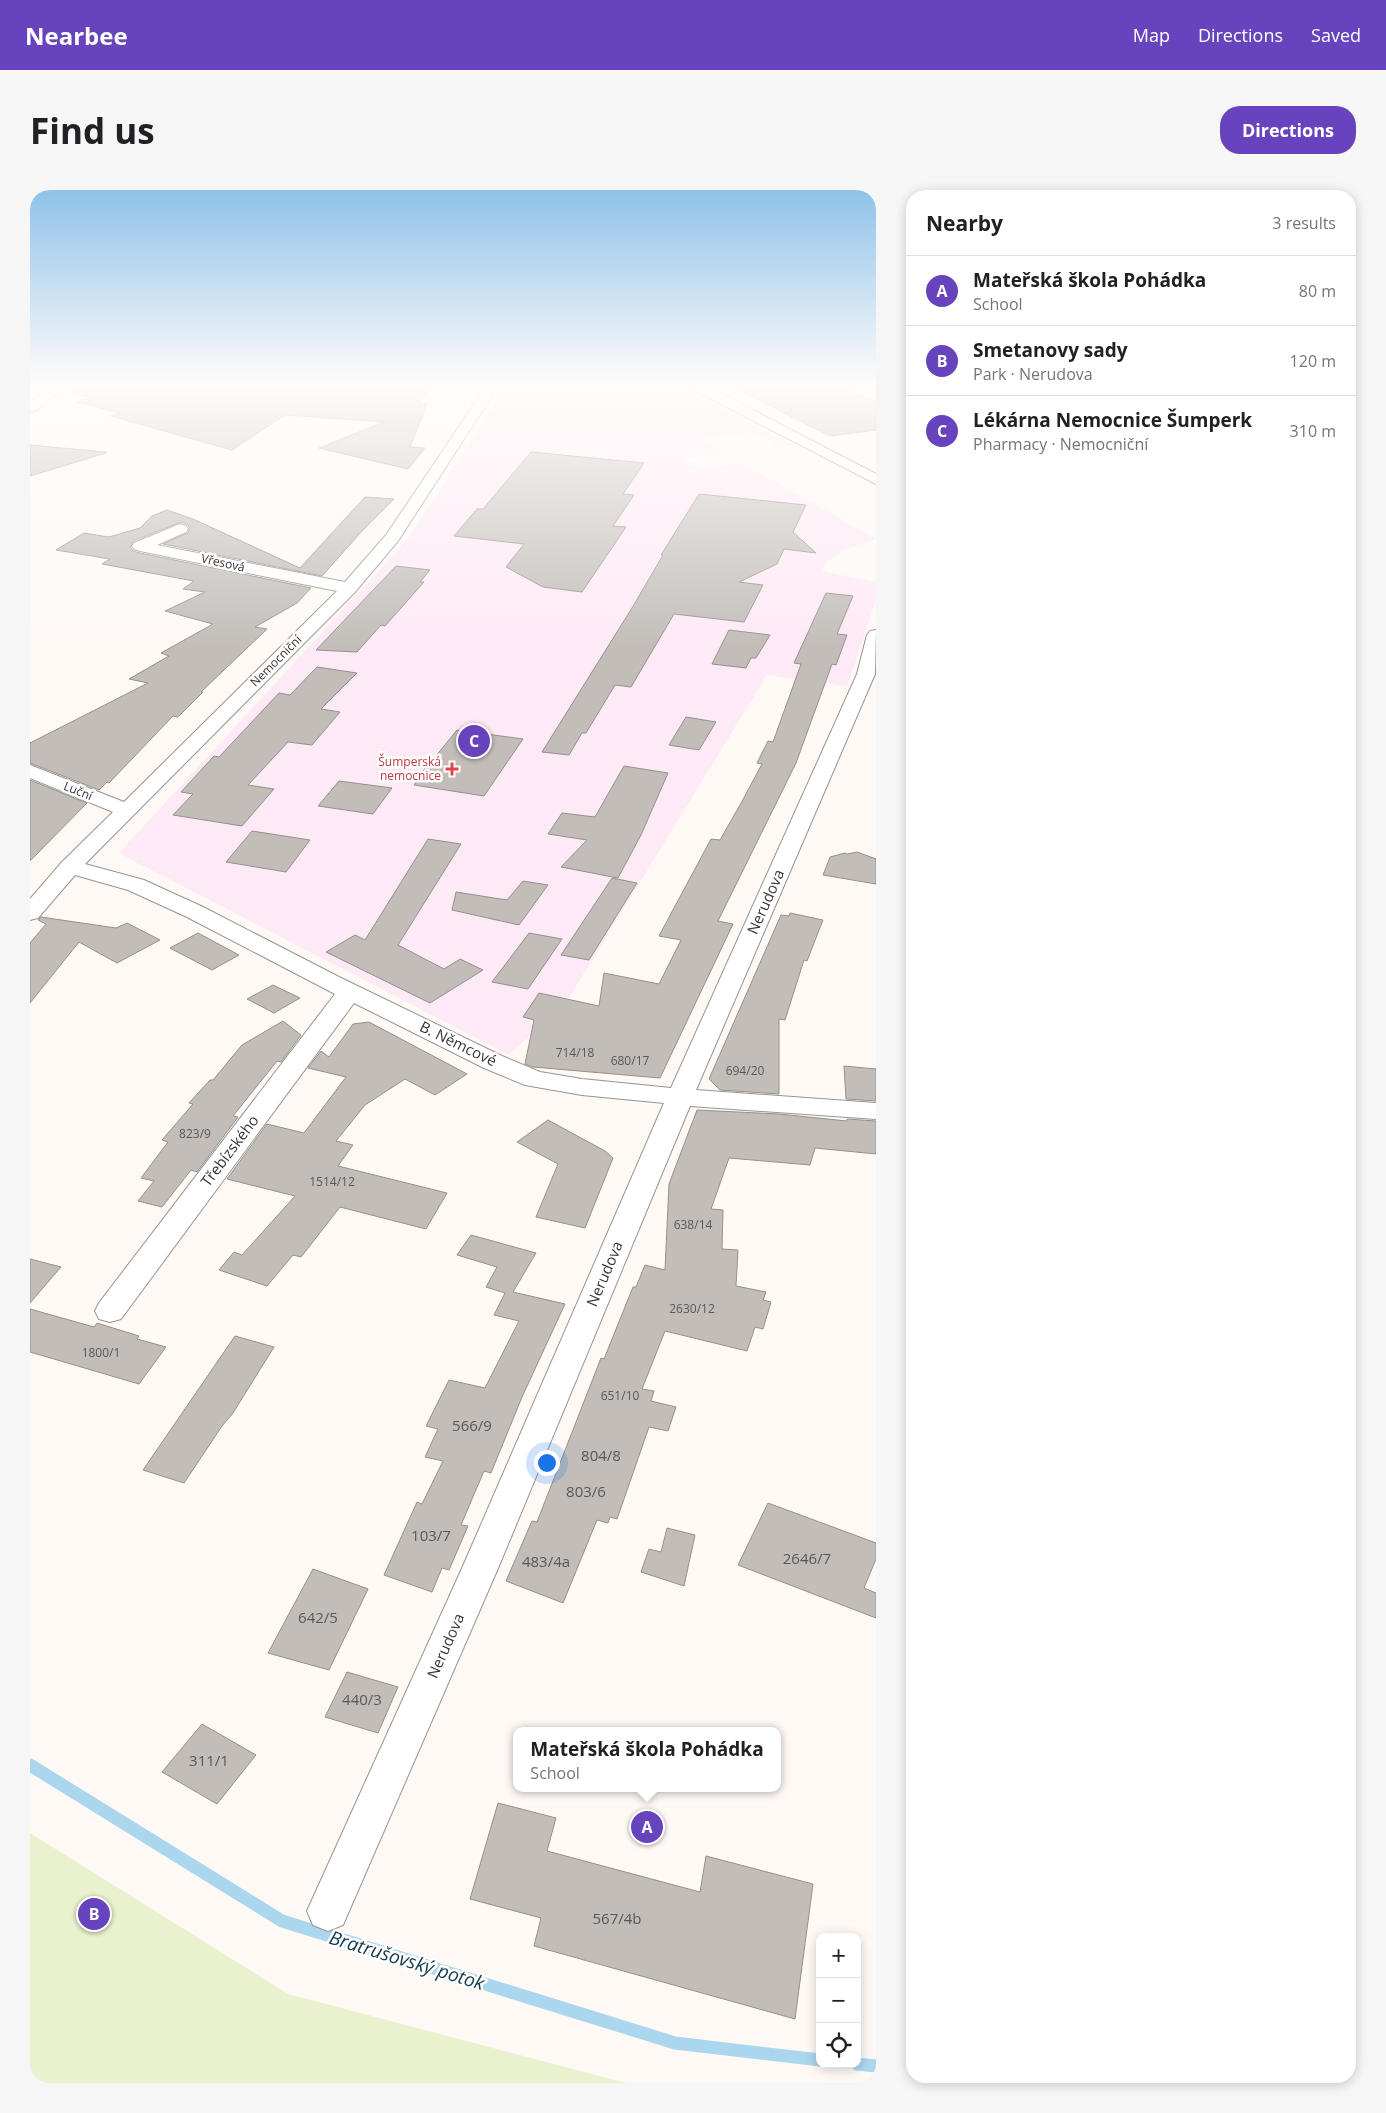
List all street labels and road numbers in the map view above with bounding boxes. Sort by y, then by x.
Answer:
street label: Vřesová [200,550,247,575]
street label: Nemocniční [246,630,306,690]
street label: Luční [61,777,96,804]
street label: Nerudova [742,866,788,937]
street label: B. Němcové [417,1016,500,1070]
street label: Třebízského [196,1111,263,1190]
street label: Nerudova [581,1238,627,1309]
street label: Nerudova [422,1610,468,1681]

